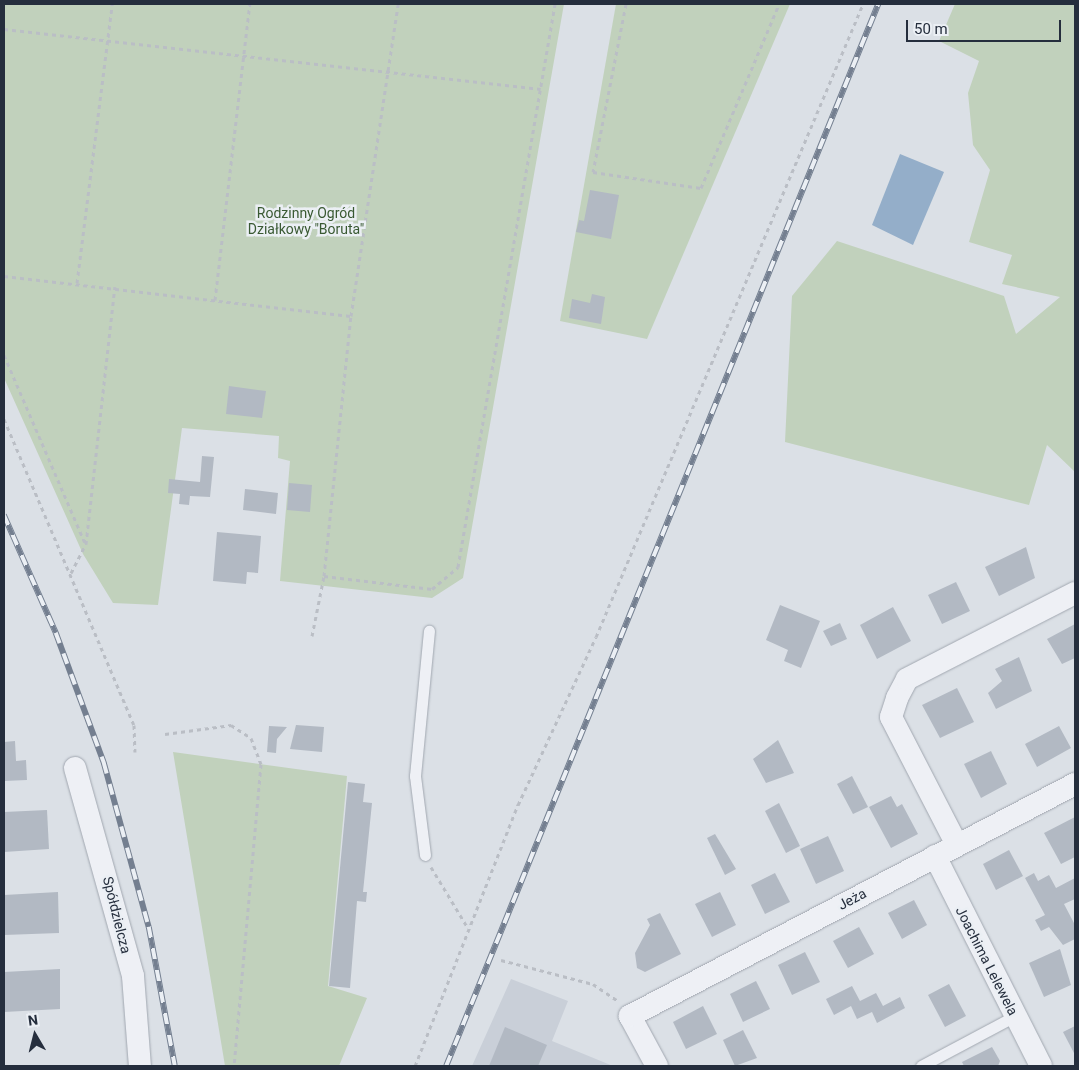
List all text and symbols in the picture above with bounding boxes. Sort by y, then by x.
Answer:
scale bar [909,10,1064,42]
text: 50 m [914,20,948,38]
park label: Rodzinny Ogród Działkowy "Boruta" [248,205,364,238]
street label: Spółdzielcza [99,875,135,955]
street label: Jeża [835,885,869,913]
street label: Joachima Lelewela [952,904,1022,1018]
north arrow [10,1010,60,1060]
text: N [27,1012,39,1029]

